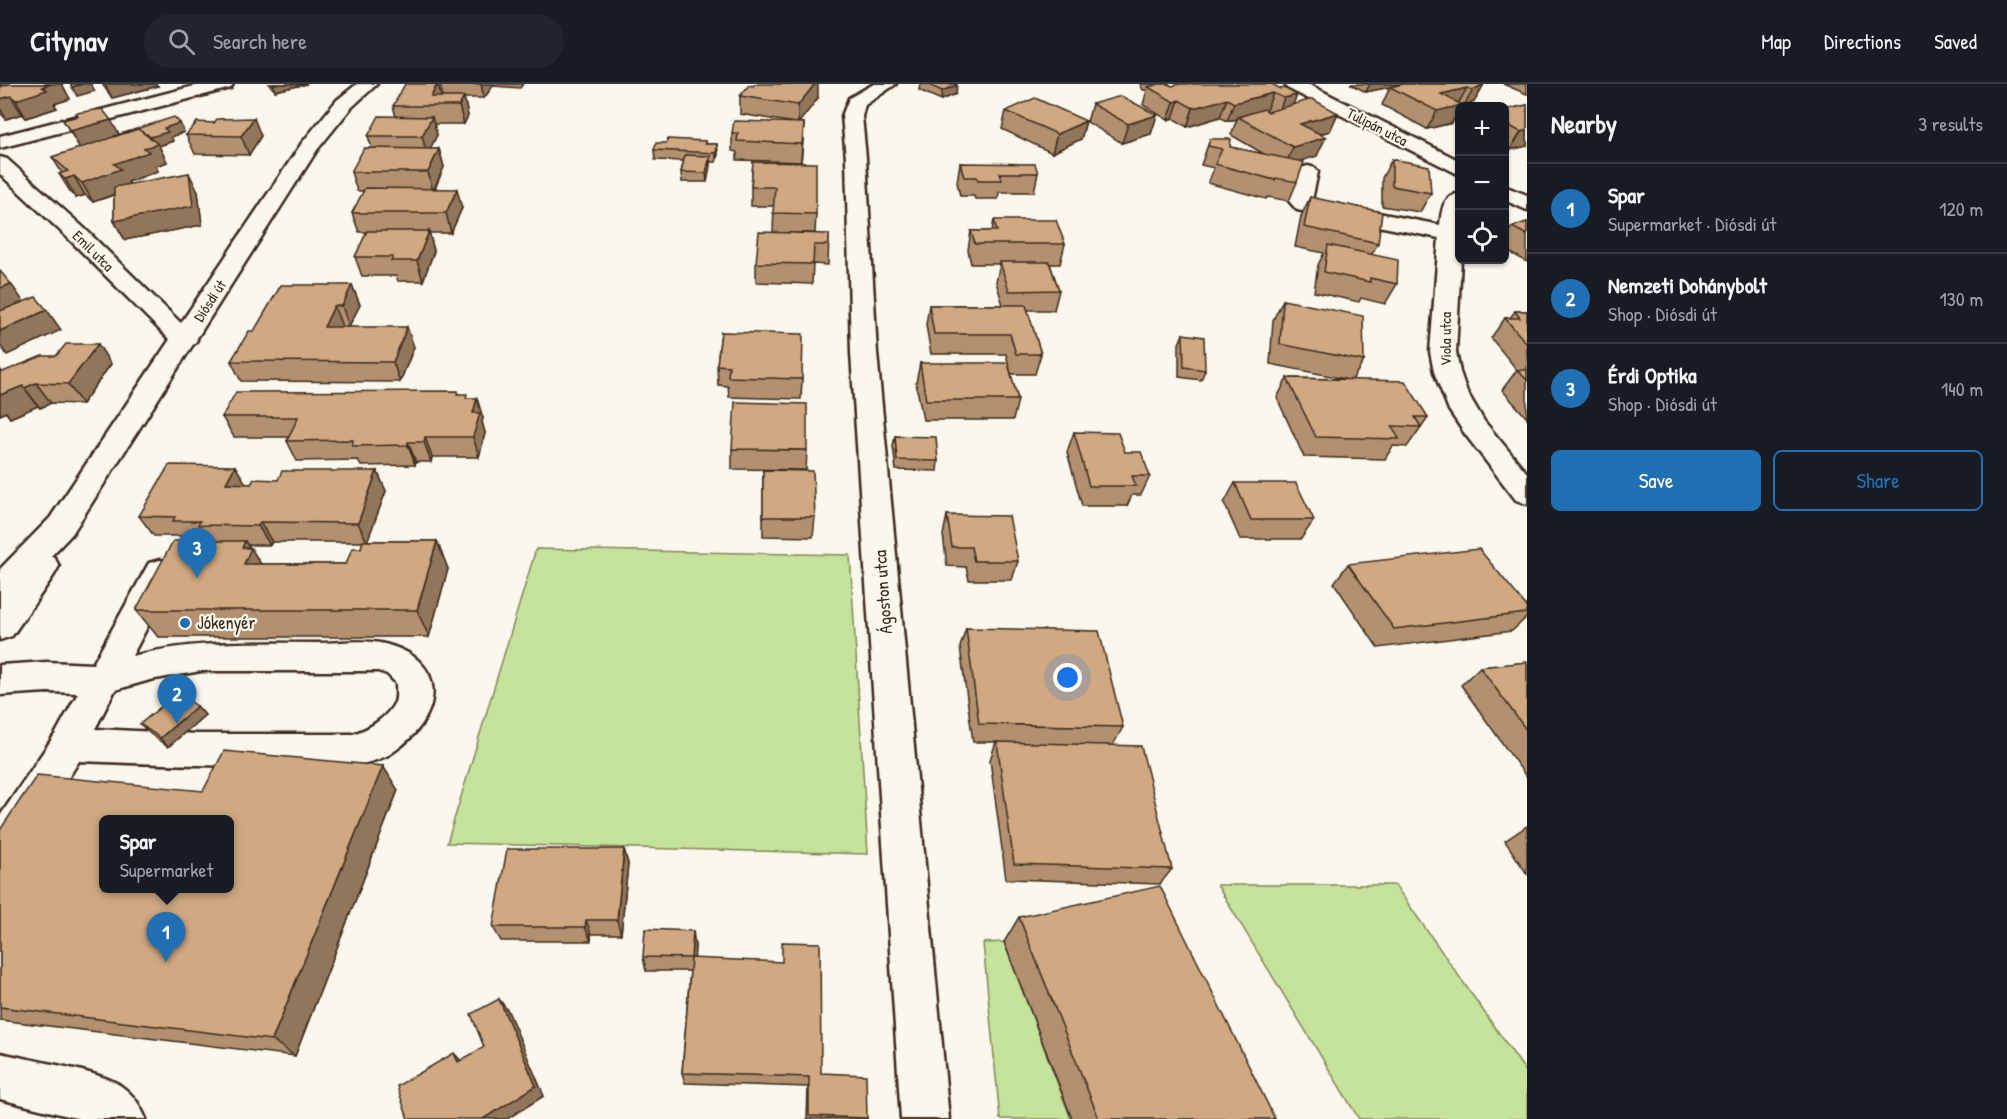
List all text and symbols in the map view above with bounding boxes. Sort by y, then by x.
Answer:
search box [144,14,564,68]
text: Citynav [30,22,108,60]
icon: search [165,25,198,58]
text: Search here [213,26,307,56]
text: Map [1761,27,1791,56]
text: Directions [1824,27,1901,56]
text: Saved [1934,27,1977,56]
street label: Tulipán utca [1343,102,1411,151]
map controls [1455,102,1509,264]
button: + [1455,102,1509,156]
text: Nearby [1551,106,1617,141]
text: 3 results [1918,110,1983,137]
button: − [1455,156,1509,210]
text: Spar [1608,180,1645,210]
text: 1 [1567,195,1574,222]
text: 120 m [1939,195,1983,222]
button: locate [1455,210,1509,264]
text: Supermarket · Diósdi út [1608,210,1776,237]
street label: Emil utca [68,225,119,276]
text: Nemzeti Dohánybolt [1608,270,1767,300]
street label: Diósdi út [188,275,231,326]
text: 2 [1566,285,1575,312]
text: 130 m [1940,285,1983,312]
text: Shop · Diósdi út [1608,300,1717,327]
street label: Viola utca [1435,312,1456,366]
text: Érdi Optika [1608,360,1697,390]
text: 3 [1566,375,1575,402]
text: 140 m [1941,375,1983,402]
text: Shop · Diósdi út [1608,390,1717,417]
button: Save [1551,450,1761,511]
button: Share [1773,450,1983,511]
pin: 3 [178,528,216,578]
street label: Ágoston utca [867,549,898,635]
place label: Jókenyér [197,610,255,635]
marker: Jókenyér [178,616,192,630]
your location [1053,663,1082,692]
pin: 2 [158,674,196,724]
popup [99,815,234,893]
text: Spar [120,826,156,856]
text: Supermarket [120,856,213,883]
pin: 1 [146,912,186,962]

